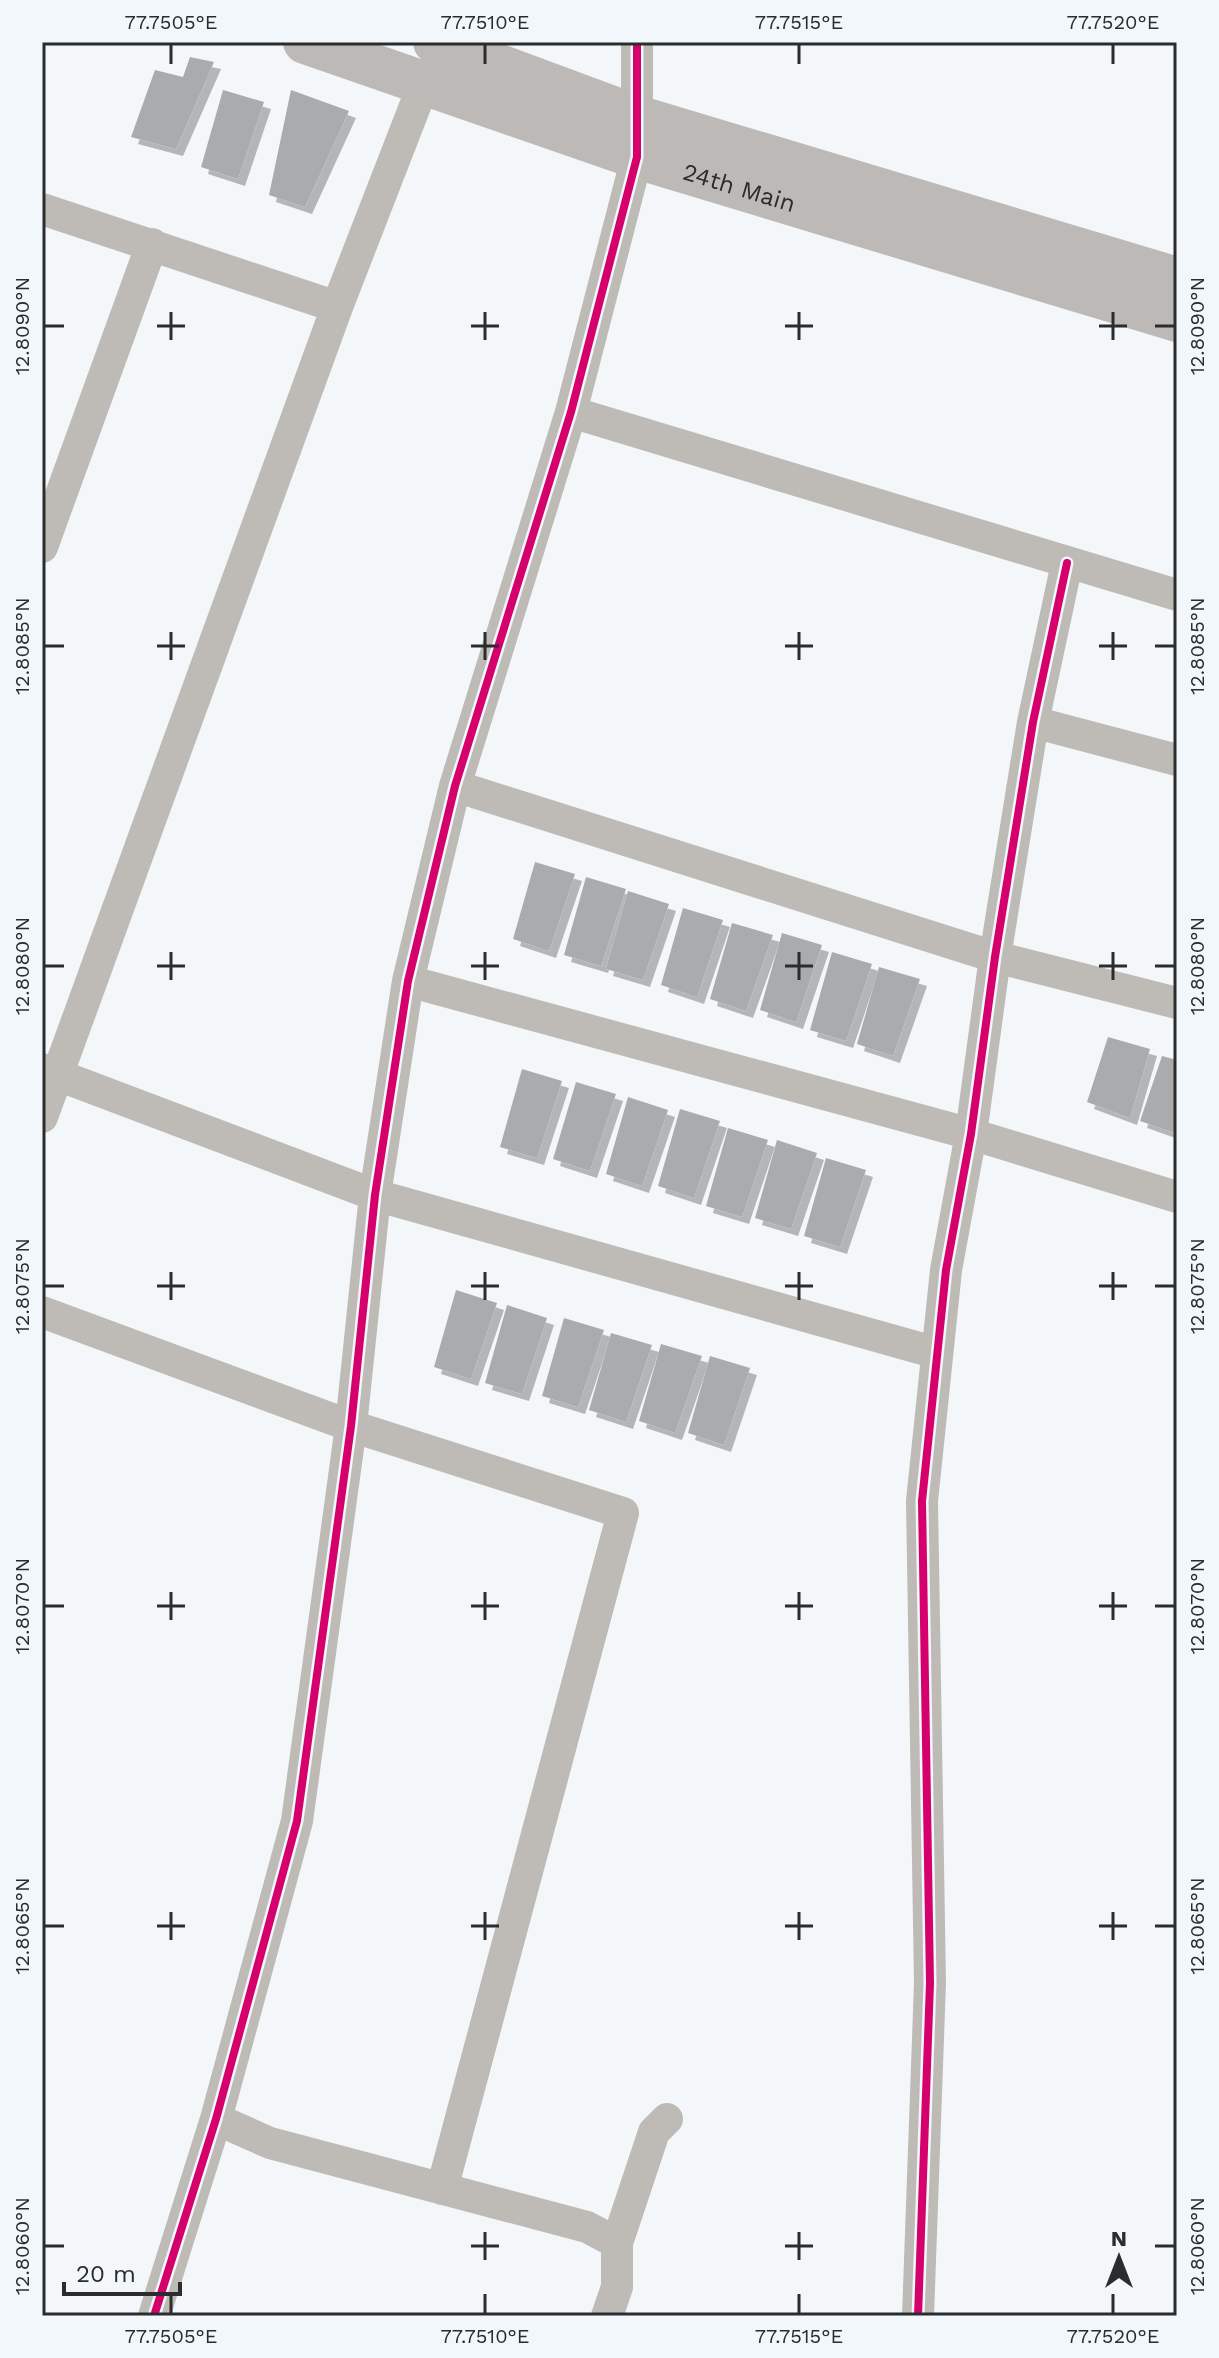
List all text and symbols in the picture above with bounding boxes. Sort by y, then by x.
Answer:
text: 77.7505°E [125,10,218,34]
text: 77.7510°E [440,10,530,34]
text: 77.7515°E [755,10,843,34]
text: 77.7520°E [1066,10,1160,34]
street label: 24th Main [679,158,799,218]
text: 12.8090°N [10,277,34,375]
text: 12.8090°N [1185,277,1209,375]
text: 12.8085°N [10,597,34,695]
text: 12.8085°N [1185,597,1209,695]
text: 12.8080°N [10,917,34,1015]
text: 12.8080°N [1185,917,1209,1015]
text: 12.8075°N [10,1238,34,1334]
text: 12.8075°N [1185,1238,1209,1334]
text: 12.8070°N [10,1558,34,1654]
text: 12.8070°N [1185,1558,1209,1654]
text: 12.8065°N [10,1877,34,1975]
text: 12.8065°N [1185,1877,1209,1975]
text: 12.8060°N [10,2197,34,2295]
text: 12.8060°N [1185,2197,1209,2295]
north arrow [1079,2218,1159,2298]
text: N [1111,2226,1127,2251]
scale bar [64,2246,180,2296]
text: 20 m [76,2260,136,2288]
text: 77.7505°E [125,2324,218,2348]
text: 77.7510°E [440,2324,530,2348]
text: 77.7515°E [755,2324,843,2348]
text: 77.7520°E [1066,2324,1160,2348]

